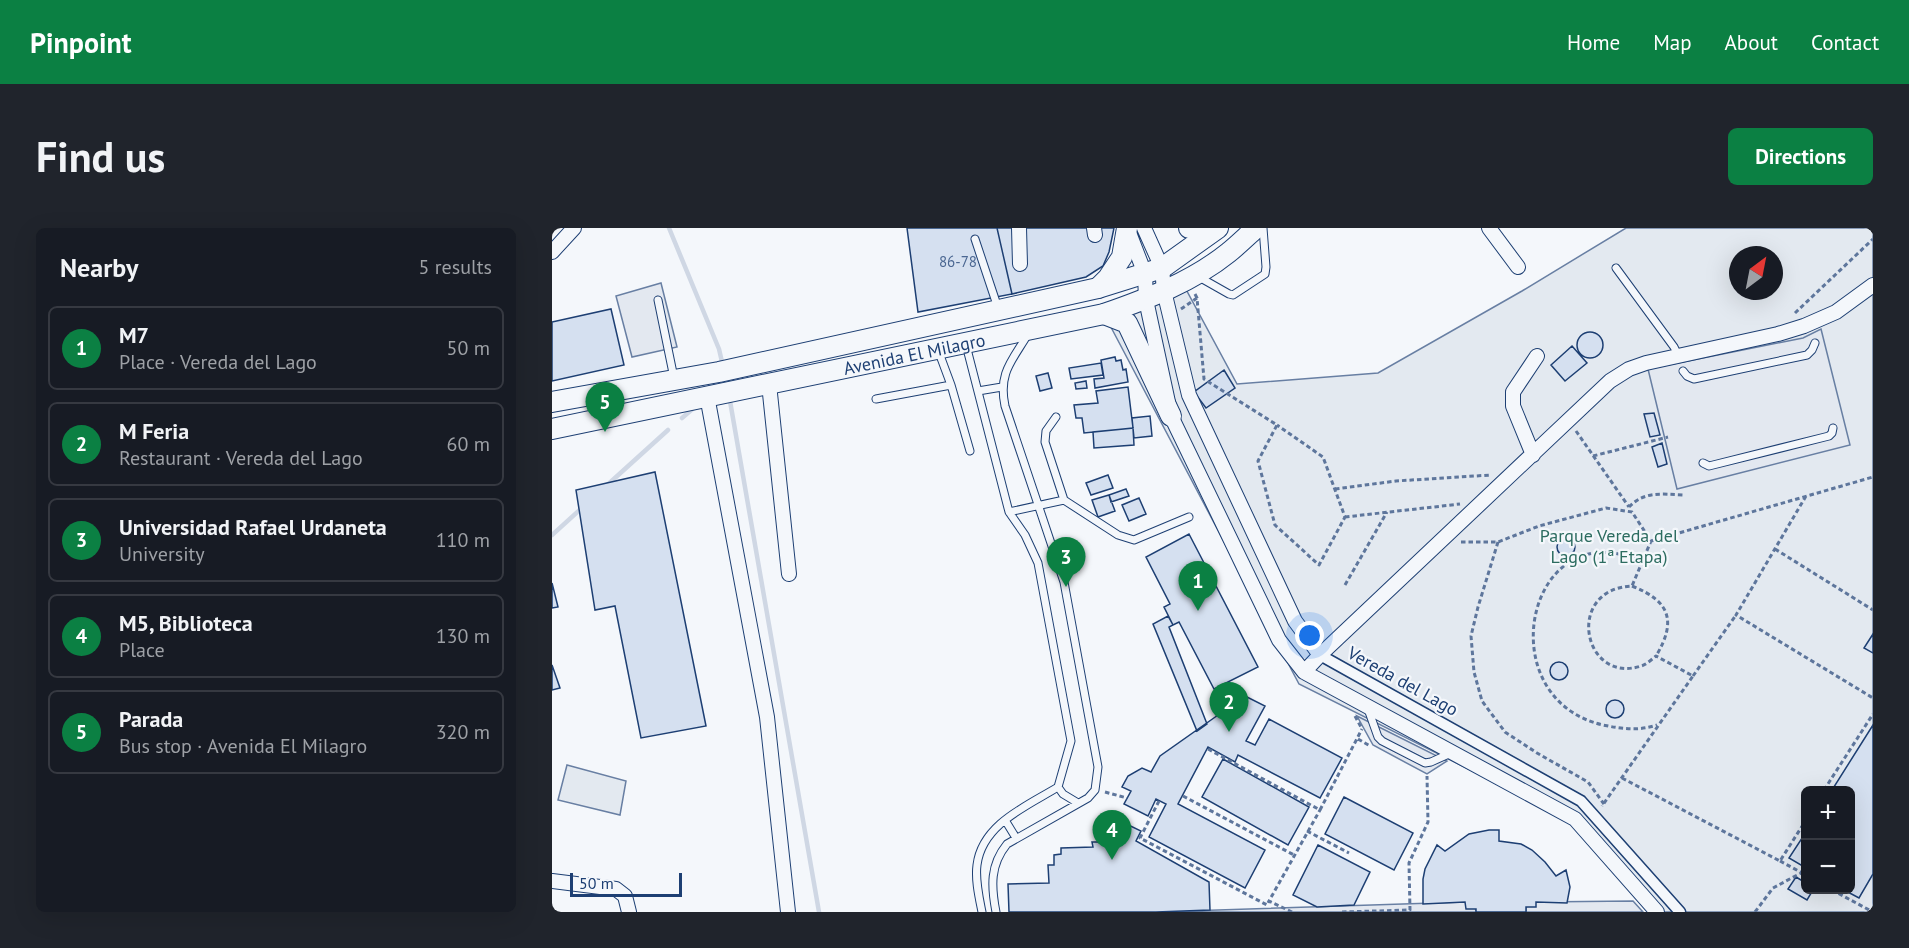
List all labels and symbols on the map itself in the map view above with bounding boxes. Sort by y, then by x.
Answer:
north arrow [1729,246,1783,300]
house number: 86-78 [939,252,977,271]
street label: Avenida El Milagro [841,328,987,379]
pin: 5 [586,382,624,432]
park label: Parque Vereda del Lago (1ª Etapa) [1540,524,1679,568]
pin: 3 [1046,538,1086,587]
pin: 1 [1178,562,1218,611]
your location [1295,621,1324,650]
street label: Vereda del Lago [1343,641,1462,721]
pin: 2 [1210,682,1248,732]
pin: 4 [1092,810,1132,860]
scale bar [570,870,682,898]

